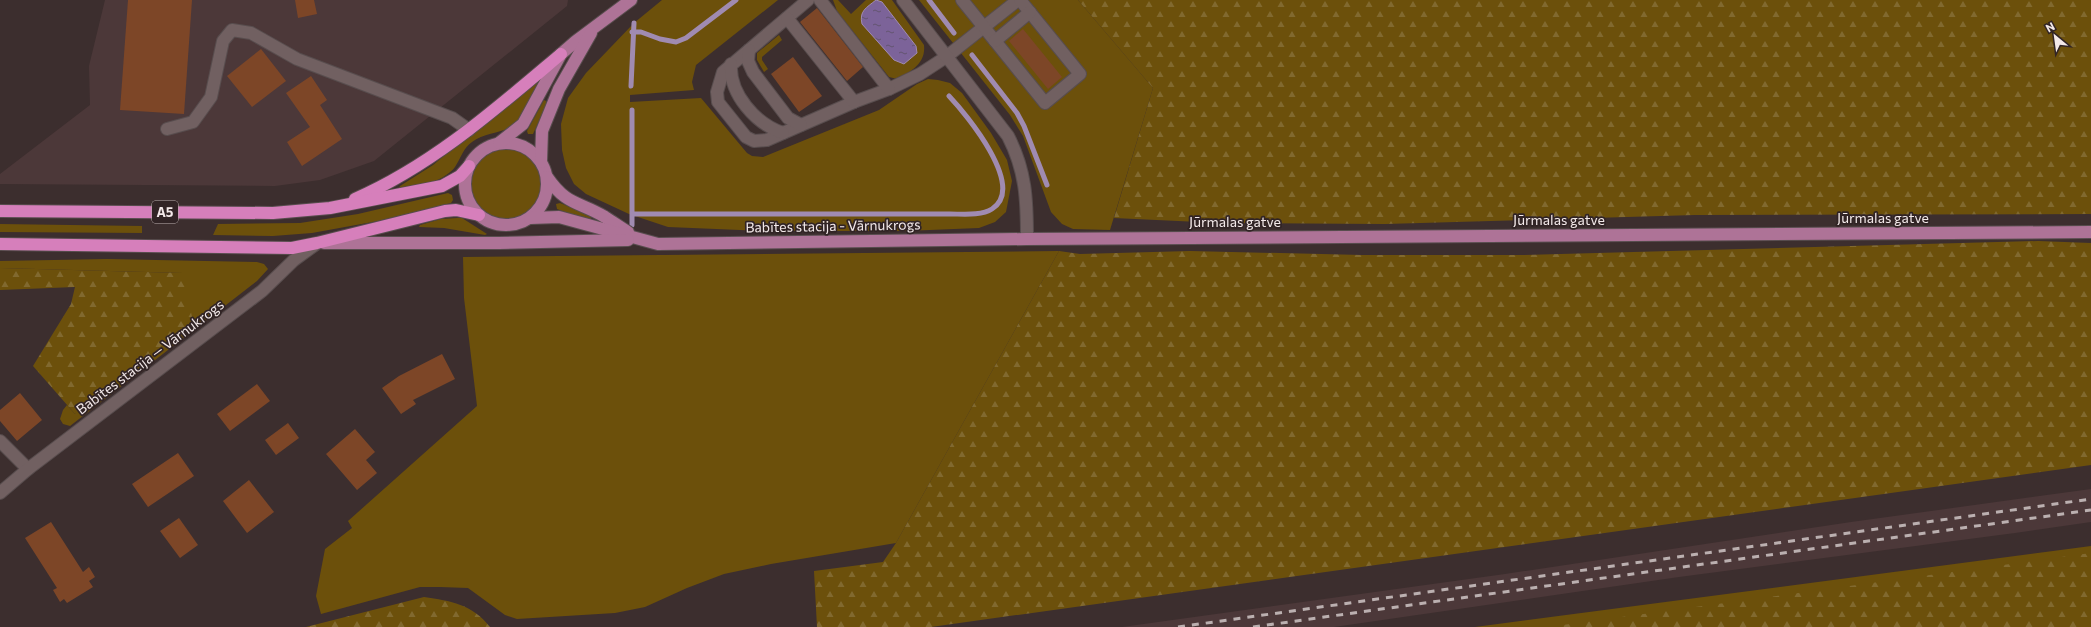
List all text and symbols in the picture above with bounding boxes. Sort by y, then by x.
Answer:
north arrow [2035,16,2075,56]
text: N [2043,19,2057,35]
road number: A5 [152,201,178,223]
street label: Jūrmalas gatve [1837,209,1929,226]
street label: Jūrmalas gatve [1513,211,1605,228]
street label: Jūrmalas gatve [1189,213,1281,230]
street label: Babītes stacija - Vārnukrogs [745,215,921,236]
street label: Babītes stacija — Vārnukrogs [73,296,227,418]

